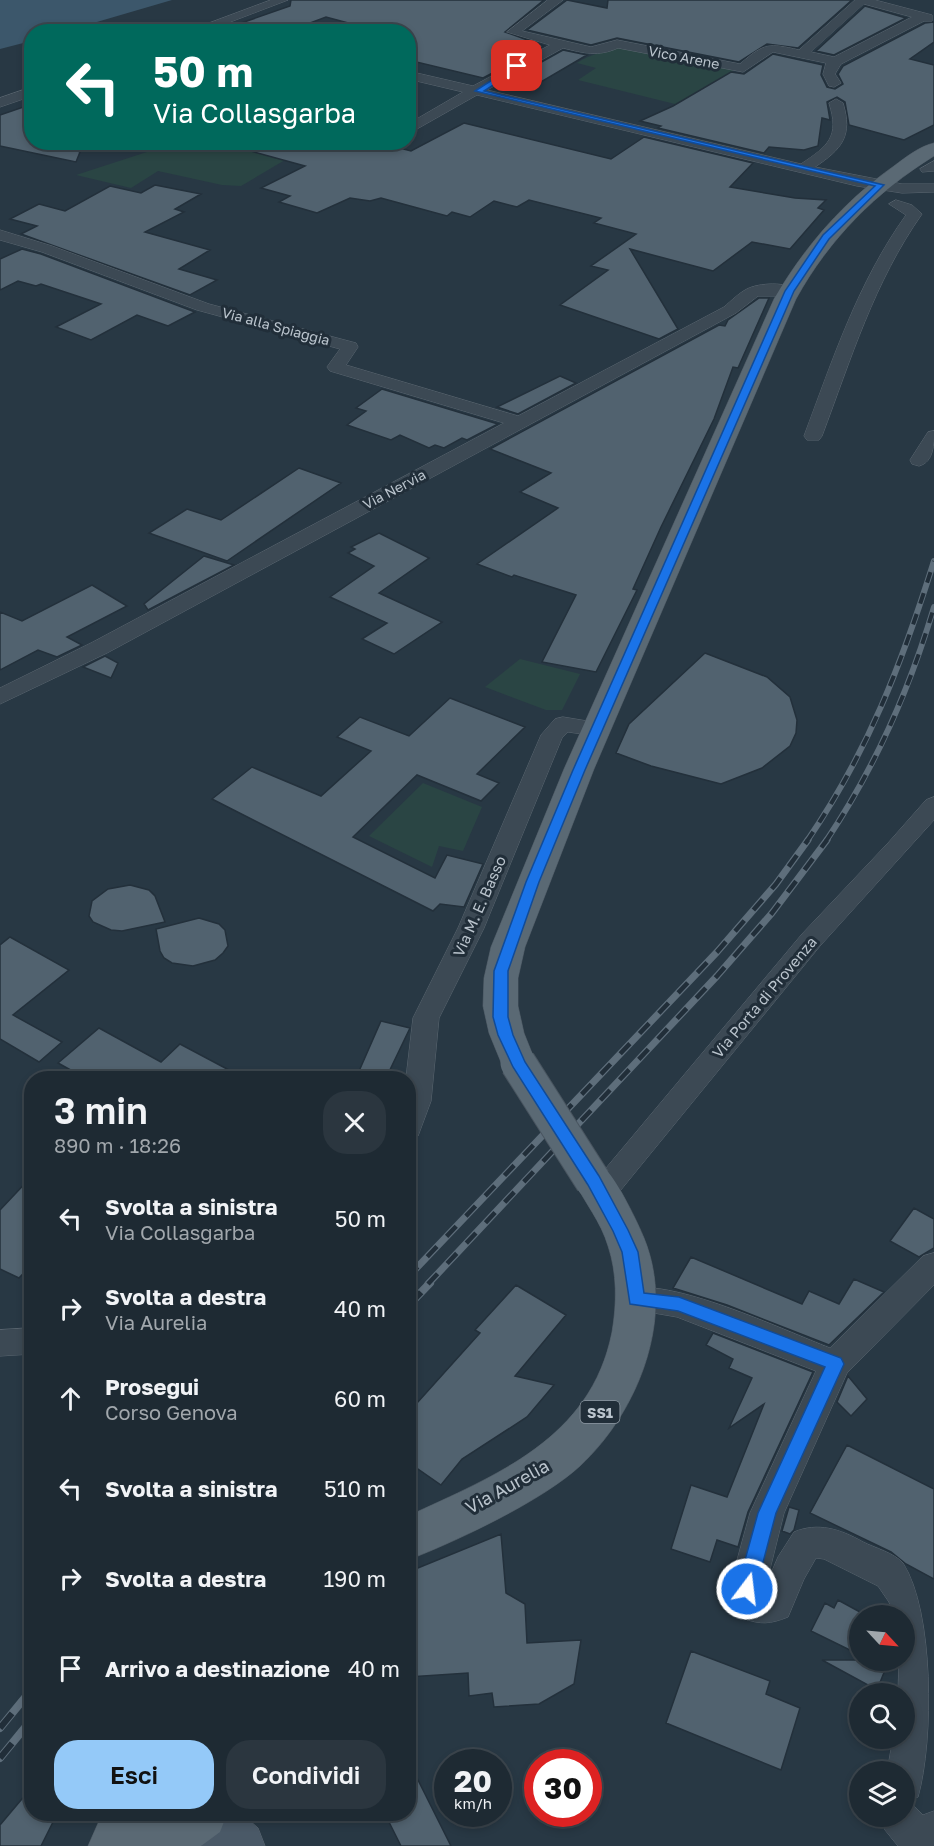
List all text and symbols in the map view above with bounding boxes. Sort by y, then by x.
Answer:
pin [491,40,542,91]
street label: Vico Arene [647,42,721,72]
text: 50 m [153,46,253,96]
icon: left [54,48,132,126]
icon: arrive [500,49,533,82]
text: Via Collasgarba [153,97,356,129]
street label: Via alla Spiaggia [220,303,332,349]
street label: Via Nervia [360,465,428,513]
street label: Via M. E. Basso [449,853,509,959]
street label: Via Porta di Provenza [708,933,820,1061]
text: 3 min [54,1089,148,1132]
button: close [323,1091,386,1154]
text: 890 m · 18:26 [54,1133,181,1157]
text: Svolta a sinistra [105,1193,277,1220]
icon: left [54,1202,87,1235]
text: 50 m [335,1205,386,1232]
text: Via Collasgarba [105,1220,255,1244]
text: Svolta a destra [105,1283,266,1310]
icon: right [54,1292,87,1325]
text: 40 m [334,1295,386,1322]
text: Via Aurelia [105,1310,207,1334]
text: Prosegui [105,1373,199,1400]
icon: ahead [54,1382,87,1415]
text: 60 m [334,1385,386,1412]
text: Corso Genova [105,1400,238,1424]
road number: SS1 [580,1401,620,1423]
street label: Via Aurelia [461,1454,553,1518]
icon: left [54,1472,87,1505]
text: Svolta a sinistra [105,1475,277,1502]
text: 510 m [324,1475,386,1502]
position arrow [715,1557,779,1621]
icon: right [54,1562,87,1595]
text: Svolta a destra [105,1565,266,1592]
text: 190 m [323,1565,386,1592]
north arrow [849,1605,915,1671]
map controls [849,1605,915,1827]
icon: arrive [54,1652,87,1685]
text: Arrivo a destinazione [105,1655,330,1682]
text: 40 m [348,1655,400,1682]
button: search [849,1683,915,1749]
button: Esci [54,1740,214,1809]
button: Condividi [226,1740,386,1809]
speed limit sign: 30 [524,1749,602,1827]
button: layers [849,1761,915,1827]
text: 20 [454,1763,492,1799]
text: km/h [454,1794,492,1812]

